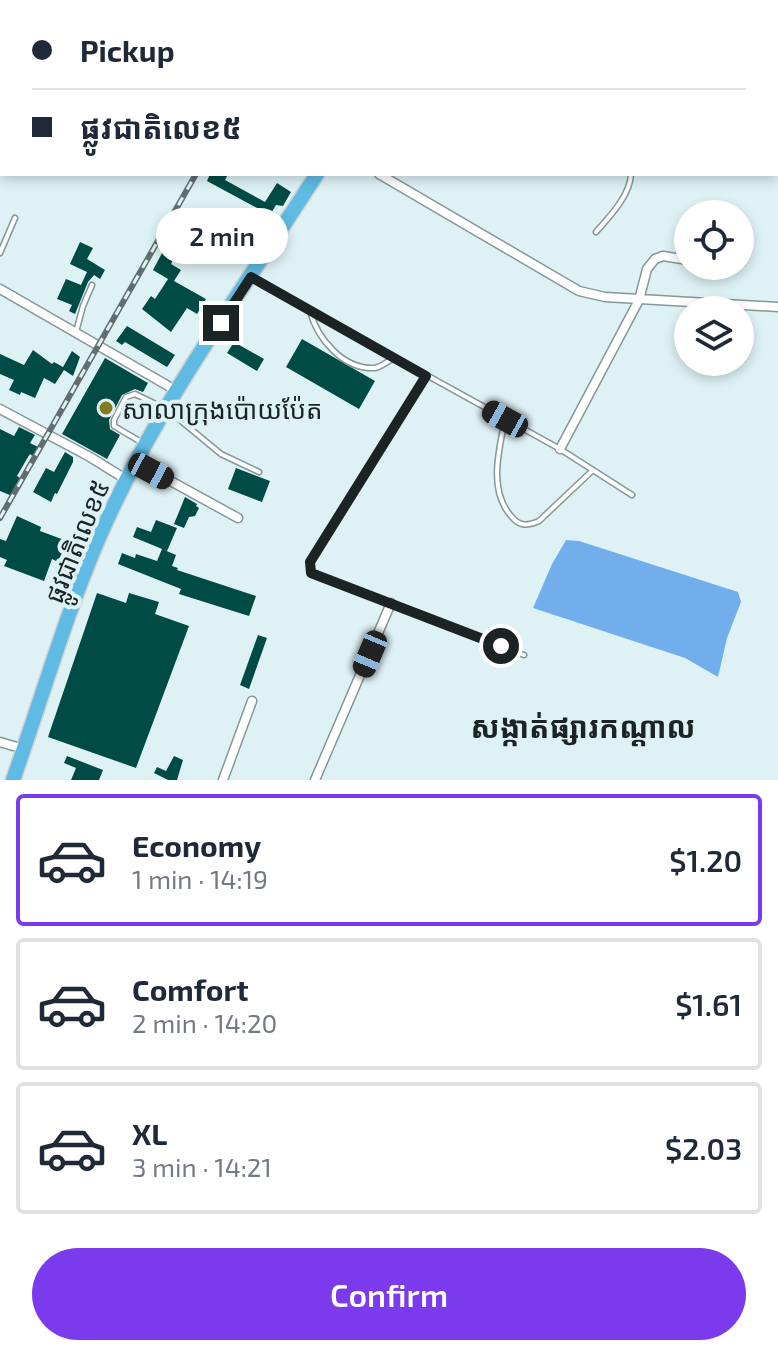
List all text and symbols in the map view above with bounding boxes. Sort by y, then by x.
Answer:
text: Pickup [80,32,175,68]
text: ផ្លូវជាតិលេខ៥ [80,109,241,145]
map controls [674,200,754,376]
button: locate [674,200,754,280]
callout: 2 min [155,207,287,263]
text: 2 min [189,220,255,251]
button: layers [674,296,754,376]
route end [203,305,239,341]
place label: សាលាក្រុងប៉ោយប៉ែត [122,393,323,426]
car [478,397,532,441]
marker: សាលាក្រុងប៉ោយប៉ែត [97,399,115,417]
car [124,449,178,493]
street label: ផ្លូវជាតិលេខ៥ [37,475,124,611]
car [350,627,390,681]
route start [483,628,519,664]
district label: សង្កាត់ផ្សារកណ្ដាល [470,708,696,747]
icon: car [36,824,108,896]
text: Economy [132,827,261,863]
text: $1.20 [669,842,742,878]
text: 1 min · 14:19 [132,863,268,894]
icon: car [36,968,108,1040]
text: Comfort [132,971,249,1007]
text: $1.61 [675,986,742,1022]
text: 2 min · 14:20 [132,1007,277,1038]
icon: car [36,1112,108,1184]
text: XL [132,1115,167,1151]
text: $2.03 [665,1130,742,1166]
text: 3 min · 14:21 [132,1151,272,1182]
button: Confirm [32,1248,746,1340]

